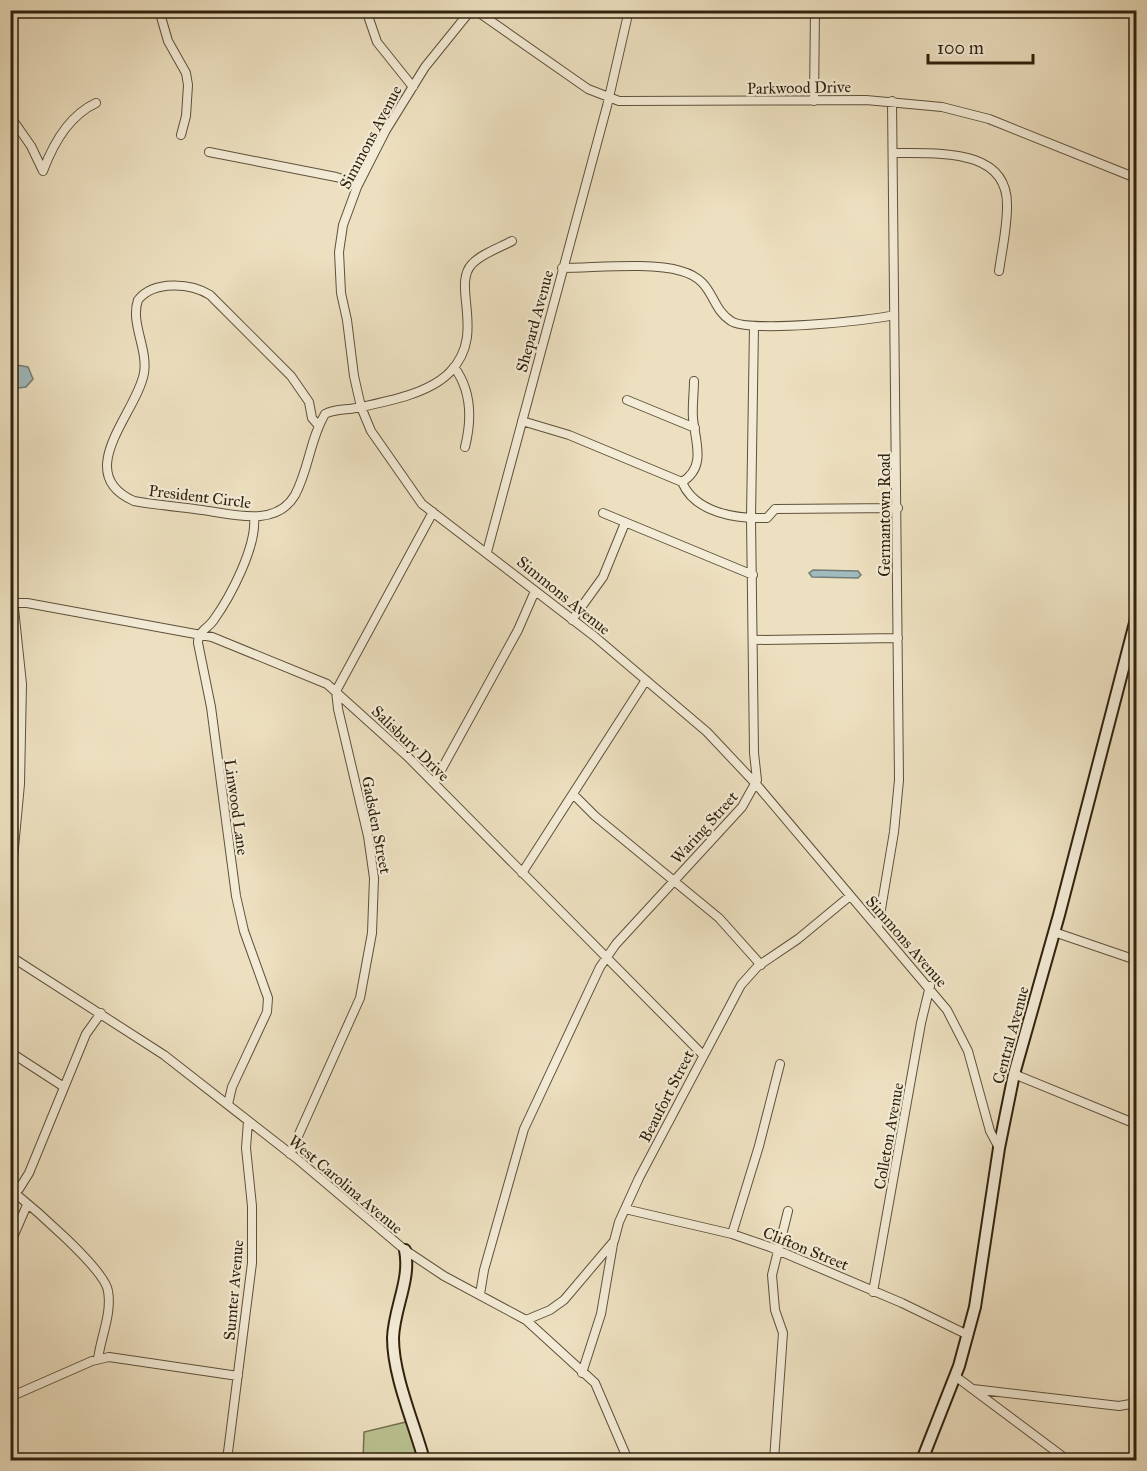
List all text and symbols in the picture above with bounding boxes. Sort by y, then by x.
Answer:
scale bar [928,27,1033,65]
text: 100 m [937,37,984,59]
street label: Parkwood Drive [747,77,852,98]
street label: Simmons Avenue [335,82,406,192]
street label: Shepard Avenue [512,268,557,374]
street label: Germantown Road [875,453,894,577]
street label: President Circle [148,481,253,512]
street label: Simmons Avenue [513,552,614,639]
street label: Salisbury Drive [368,702,454,785]
street label: Linwood Lane [220,758,253,857]
street label: Gadsden Street [358,775,395,876]
street label: Waring Street [667,787,743,868]
street label: Simmons Avenue [862,892,952,991]
street label: Central Avenue [988,984,1033,1086]
street label: Beaufort Street [635,1047,698,1145]
street label: Colleton Avenue [870,1081,907,1191]
street label: West Carolina Avenue [285,1131,407,1238]
street label: Clifton Street [760,1223,852,1274]
street label: Sumter Avenue [220,1239,247,1341]

